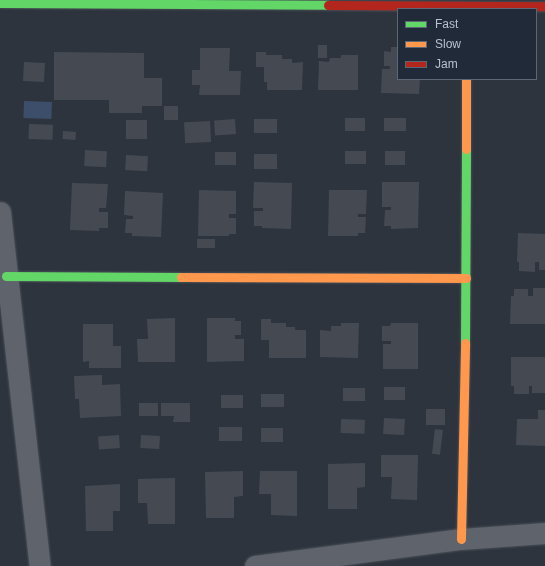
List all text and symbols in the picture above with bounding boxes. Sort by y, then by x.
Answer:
legend [397,8,537,80]
text: Fast [435,17,458,31]
text: Slow [435,37,461,51]
text: Jam [435,57,458,71]

